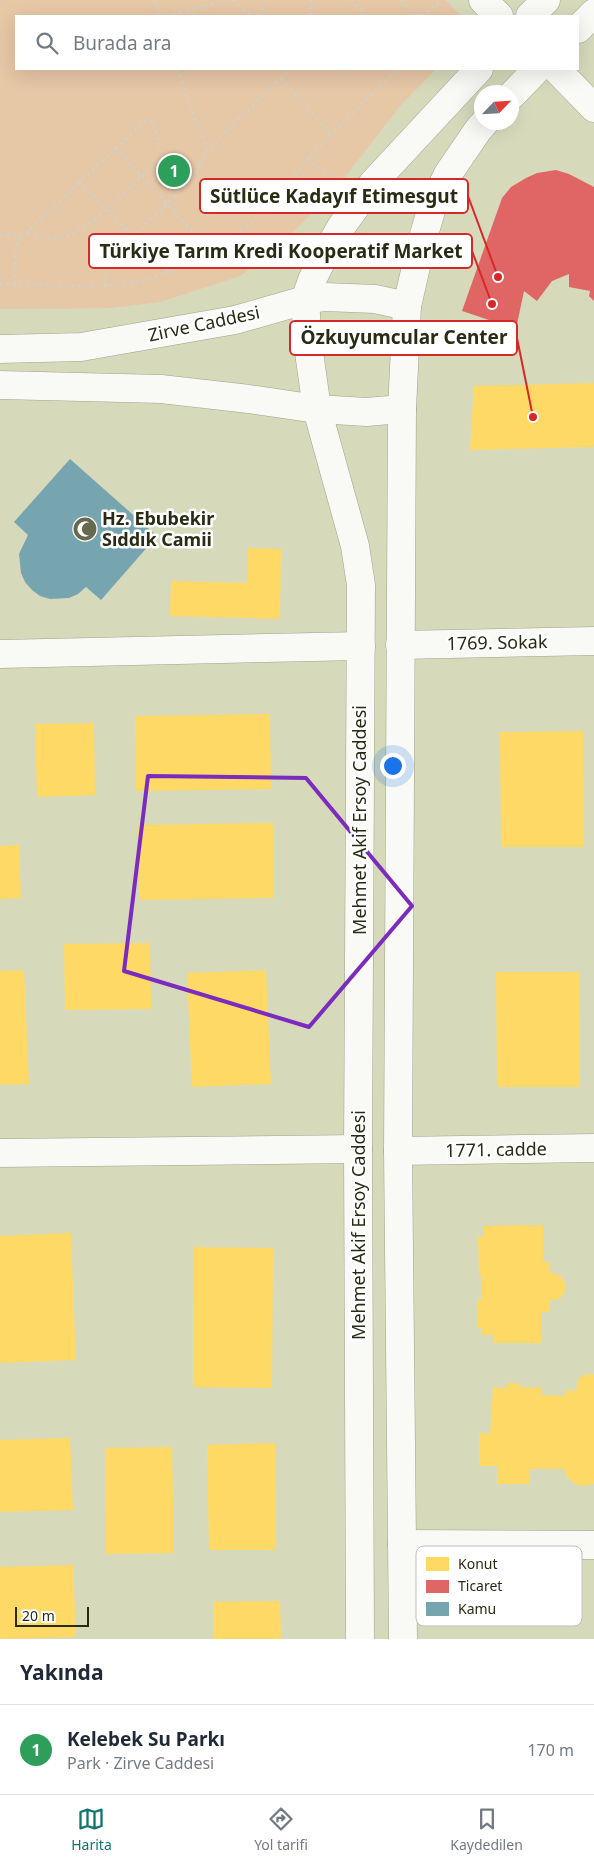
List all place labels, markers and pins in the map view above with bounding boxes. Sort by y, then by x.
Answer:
pin: 1 [158,152,190,190]
callout: Sütlüce Kadayıf Etimesgut [200,179,468,213]
callout: Türkiye Tarım Kredi Kooperatif Market [89,234,472,268]
callout: Özkuyumcular Center [290,321,517,355]
place label: Hz. Ebubekir Sıddık Camii [102,506,214,551]
mosque icon: Hz. Ebubekir Sıddık Camii [72,516,98,542]

